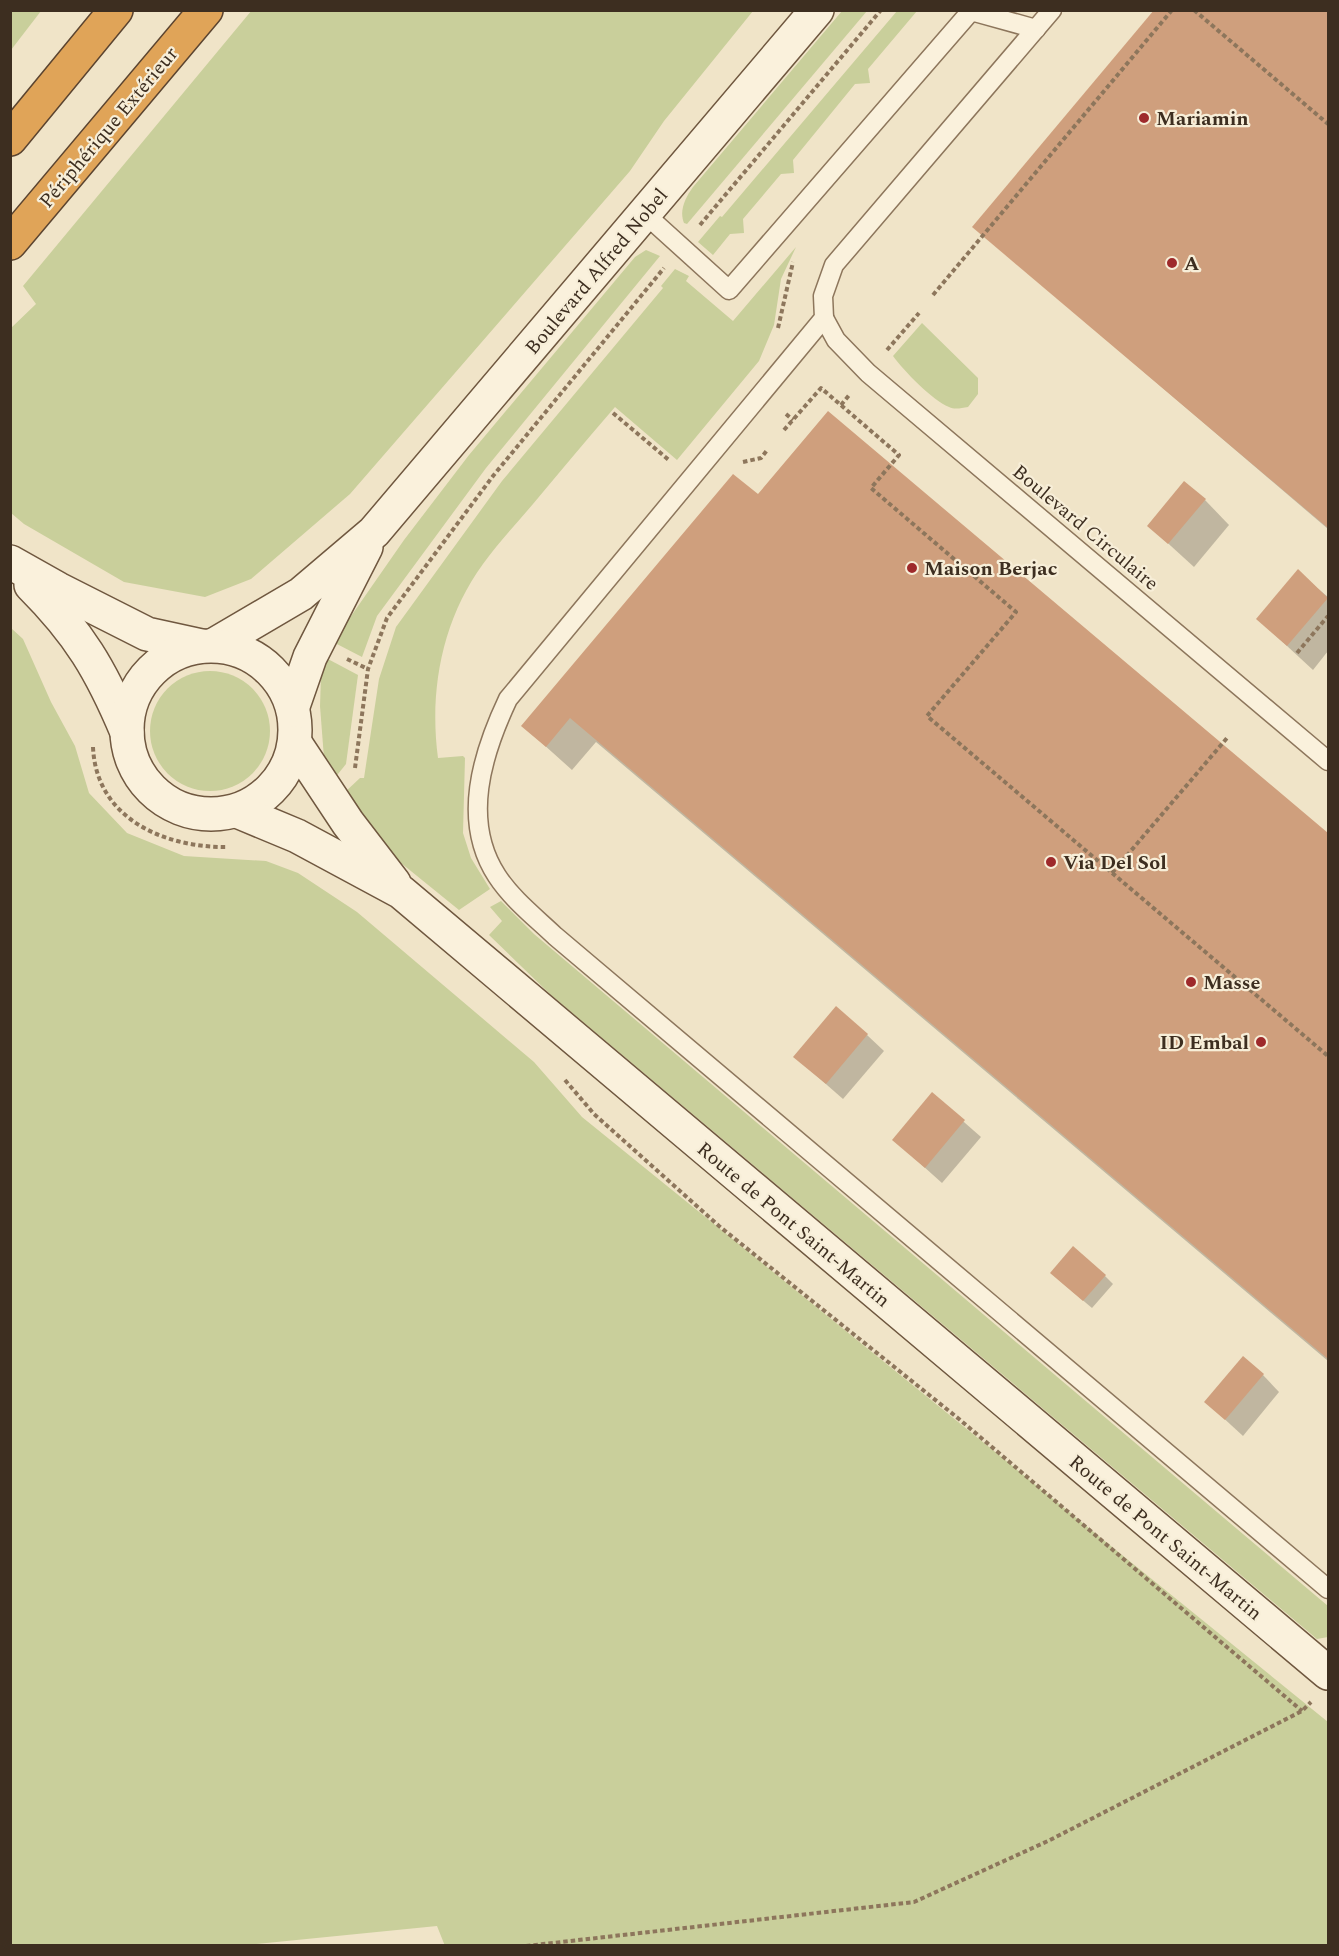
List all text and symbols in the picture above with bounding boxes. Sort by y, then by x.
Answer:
street label: Périphérique Extérieur [32,40,186,215]
place label: Mariamin [1156,104,1249,134]
marker: Mariamin [1137,111,1151,125]
street label: Boulevard Alfred Nobel [518,182,676,361]
place label: A [1184,249,1200,279]
marker: A [1165,256,1179,270]
street label: Boulevard Circulaire [1005,457,1165,598]
place label: Maison Berjac [924,554,1057,584]
marker: Maison Berjac [905,561,919,575]
place label: Via Del Sol [1063,848,1167,878]
marker: Via Del Sol [1044,855,1058,869]
place label: Masse [1203,968,1260,998]
marker: Masse [1184,975,1198,989]
place label: ID Embal [1160,1028,1249,1058]
marker: ID Embal [1254,1035,1268,1049]
street label: Route de Pont Saint-Martin [690,1135,897,1315]
street label: Route de Pont Saint-Martin [1062,1448,1269,1628]

